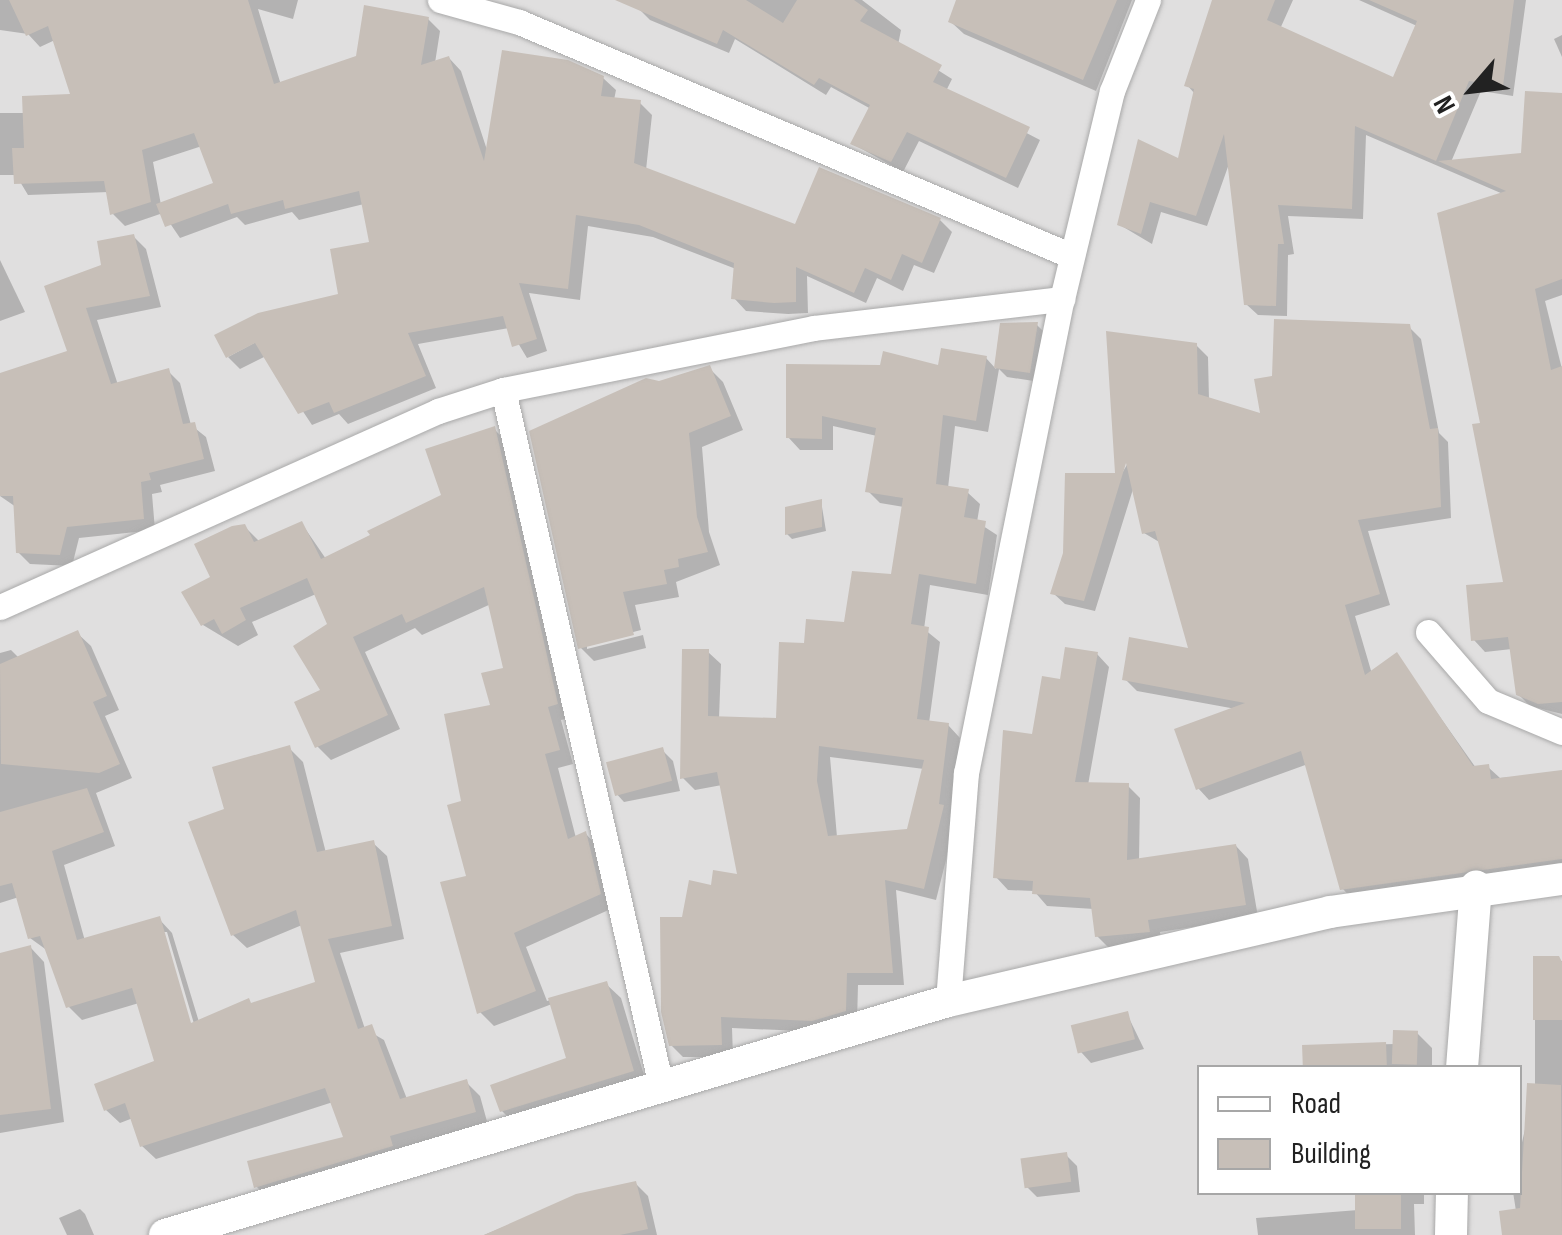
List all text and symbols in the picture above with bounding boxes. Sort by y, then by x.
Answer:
north arrow [1422,40,1522,140]
text: N [1427,90,1463,119]
legend [1197,1065,1522,1195]
text: Road [1291,1086,1341,1122]
text: Building [1291,1136,1371,1172]

